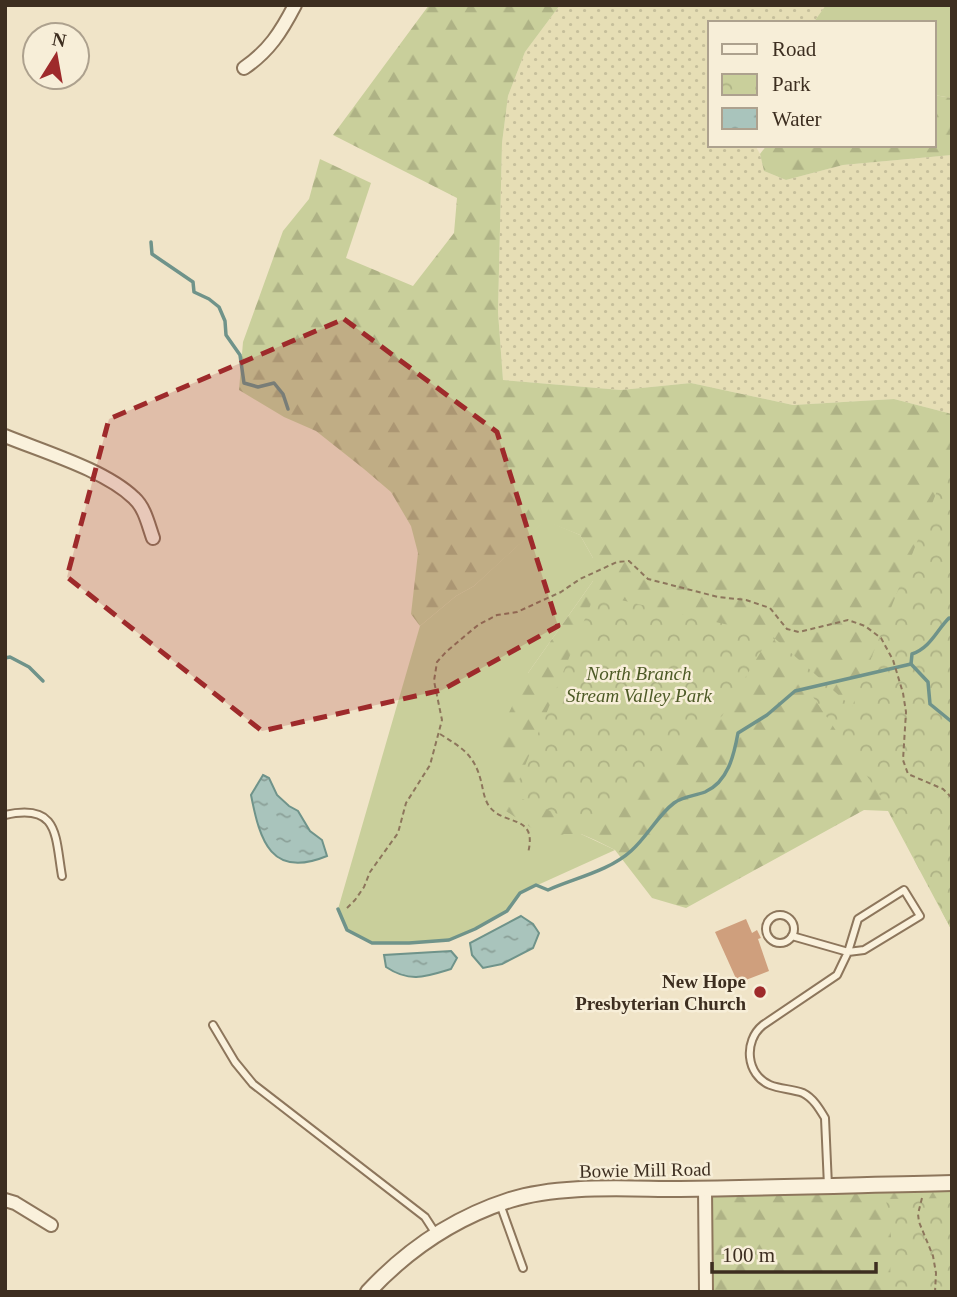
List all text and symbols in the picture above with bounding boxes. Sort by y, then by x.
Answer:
north arrow [21,21,91,91]
legend [708,21,936,147]
text: N [50,28,68,51]
text: Road [772,37,817,61]
text: Park [772,72,811,96]
text: Water [772,107,822,131]
park label: North Branch Stream Valley Park [566,663,713,706]
place label: New Hope Presbyterian Church [575,971,746,1014]
marker: New Hope Presbyterian Church [752,984,768,1000]
street label: Bowie Mill Road [579,1158,712,1182]
scale bar [712,1230,876,1274]
text: 100 m [722,1243,775,1267]

